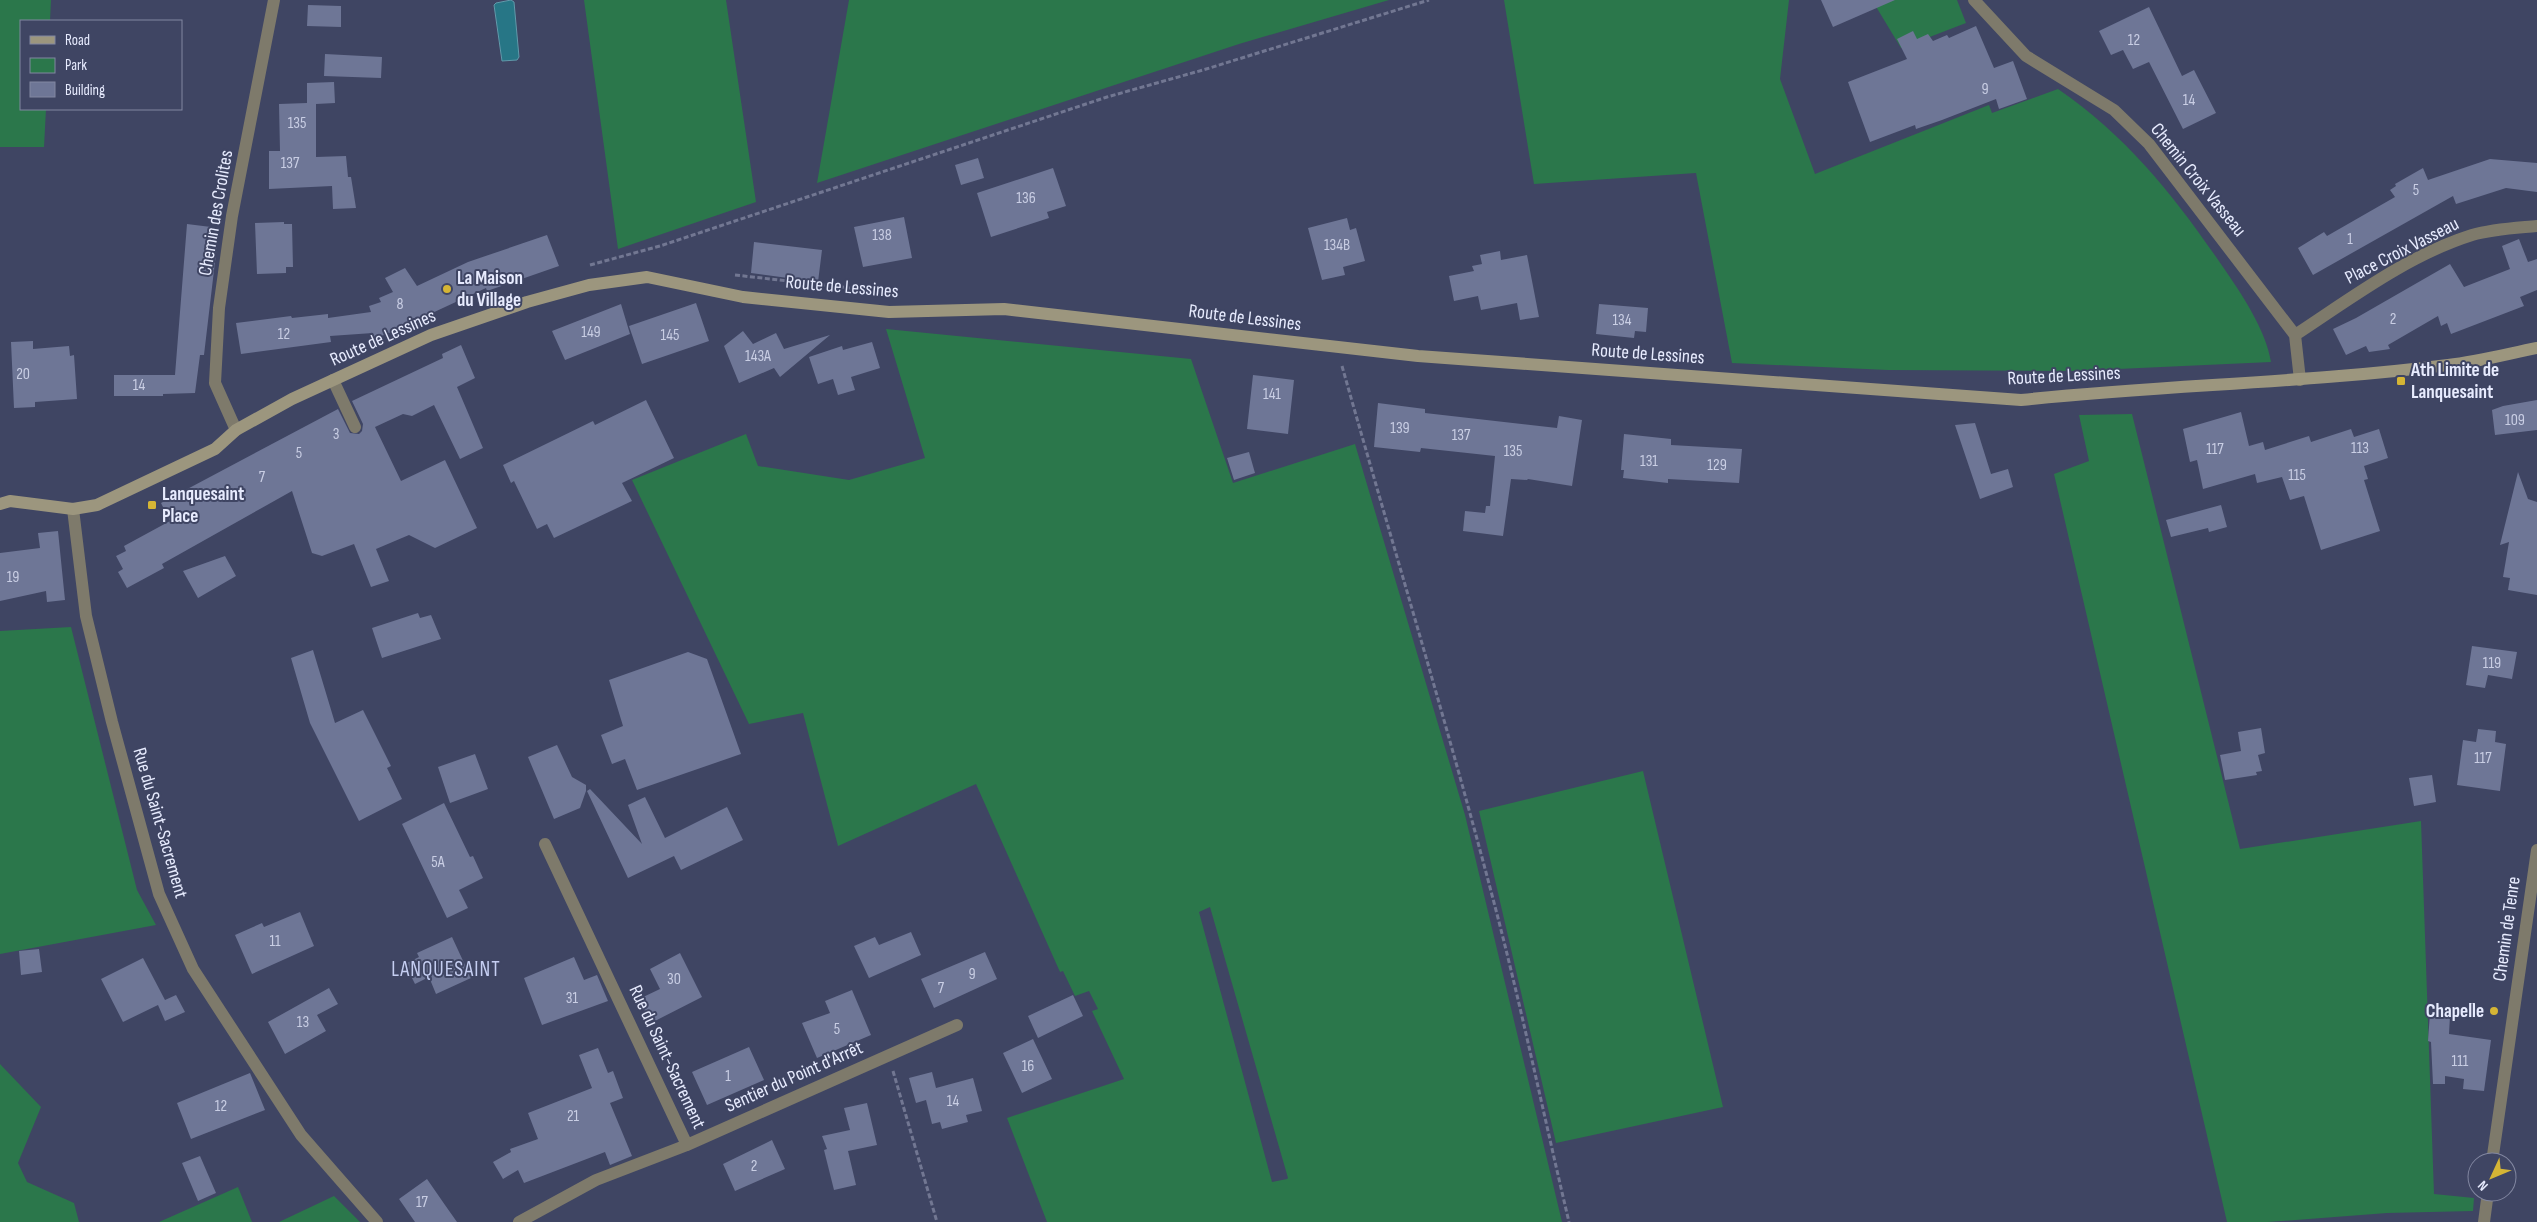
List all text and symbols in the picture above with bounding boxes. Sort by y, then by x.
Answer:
legend [20,20,182,110]
text: Road [65,31,90,50]
house number: 12 [2128,31,2140,50]
text: Park [65,56,87,75]
house number: 9 [1981,80,1989,99]
text: Building [65,81,105,100]
house number: 14 [2183,91,2195,110]
house number: 135 [288,114,306,133]
street label: Chemin Croix Vasseau [2145,119,2251,241]
street label: Chemin des Crolites [194,148,238,278]
house number: 137 [281,154,300,173]
house number: 5 [2413,181,2419,200]
house number: 136 [1016,189,1036,208]
street label: Place Croix Vasseau [2341,212,2463,290]
house number: 138 [872,226,892,245]
house number: 1 [2347,230,2353,249]
house number: 134B [1324,236,1350,255]
place label: La Maison du Village [457,267,523,312]
street label: Route de Lessines [785,271,900,303]
marker: La Maison du Village [441,283,453,295]
house number: 8 [396,295,404,314]
street label: Route de Lessines [1187,300,1303,336]
street label: Route de Lessines [327,304,440,372]
house number: 2 [2390,310,2396,329]
house number: 134 [1612,311,1632,330]
house number: 149 [581,323,601,342]
house number: 12 [278,325,290,344]
house number: 145 [661,326,679,345]
street label: Route de Lessines [1591,339,1705,369]
house number: 143A [745,347,771,366]
place label: Ath Limite de Lanquesaint [2410,359,2499,404]
street label: Route de Lessines [2007,362,2121,390]
house number: 20 [16,365,30,384]
marker: Ath Limite de Lanquesaint [2395,375,2407,387]
house number: 14 [133,376,145,395]
house number: 141 [1263,385,1281,404]
house number: 109 [2505,411,2525,430]
house number: 139 [1390,419,1410,438]
house number: 3 [333,425,339,444]
house number: 137 [1452,426,1471,445]
house number: 113 [2351,439,2369,458]
house number: 117 [2206,440,2224,459]
house number: 135 [1504,442,1522,461]
house number: 5 [296,444,302,463]
house number: 131 [1640,452,1658,471]
house number: 129 [1707,456,1727,475]
house number: 115 [2288,466,2306,485]
house number: 7 [259,468,266,487]
place label: Lanquesaint Place [162,483,244,528]
marker: Lanquesaint Place [146,499,158,511]
house number: 19 [7,568,19,587]
house number: 119 [2483,654,2501,673]
street label: Rue du Saint-Sacrement [127,745,193,901]
house number: 117 [2474,749,2492,768]
house number: 5A [431,853,445,872]
street label: Chemin de Tenre [2488,875,2526,983]
house number: 11 [269,932,281,951]
district label: LANQUESAINT [391,957,501,982]
house number: 9 [968,965,976,984]
house number: 30 [667,970,681,989]
house number: 7 [938,979,945,998]
street label: Rue du Saint-Sacrement [624,982,710,1133]
house number: 31 [566,989,579,1008]
place label: Chapelle [2426,1000,2484,1023]
marker: Chapelle [2488,1005,2500,1017]
house number: 13 [297,1013,309,1032]
house number: 5 [834,1020,840,1039]
street label: Sentier du Point d'Arrêt [722,1036,867,1118]
house number: 111 [2452,1052,2469,1071]
house number: 16 [1022,1057,1034,1076]
house number: 1 [725,1067,731,1086]
house number: 14 [947,1092,959,1111]
house number: 12 [215,1097,227,1116]
house number: 21 [567,1107,580,1126]
north arrow [2467,1152,2517,1202]
house number: 2 [751,1157,757,1176]
text: N [2474,1177,2492,1194]
house number: 17 [416,1193,429,1212]

